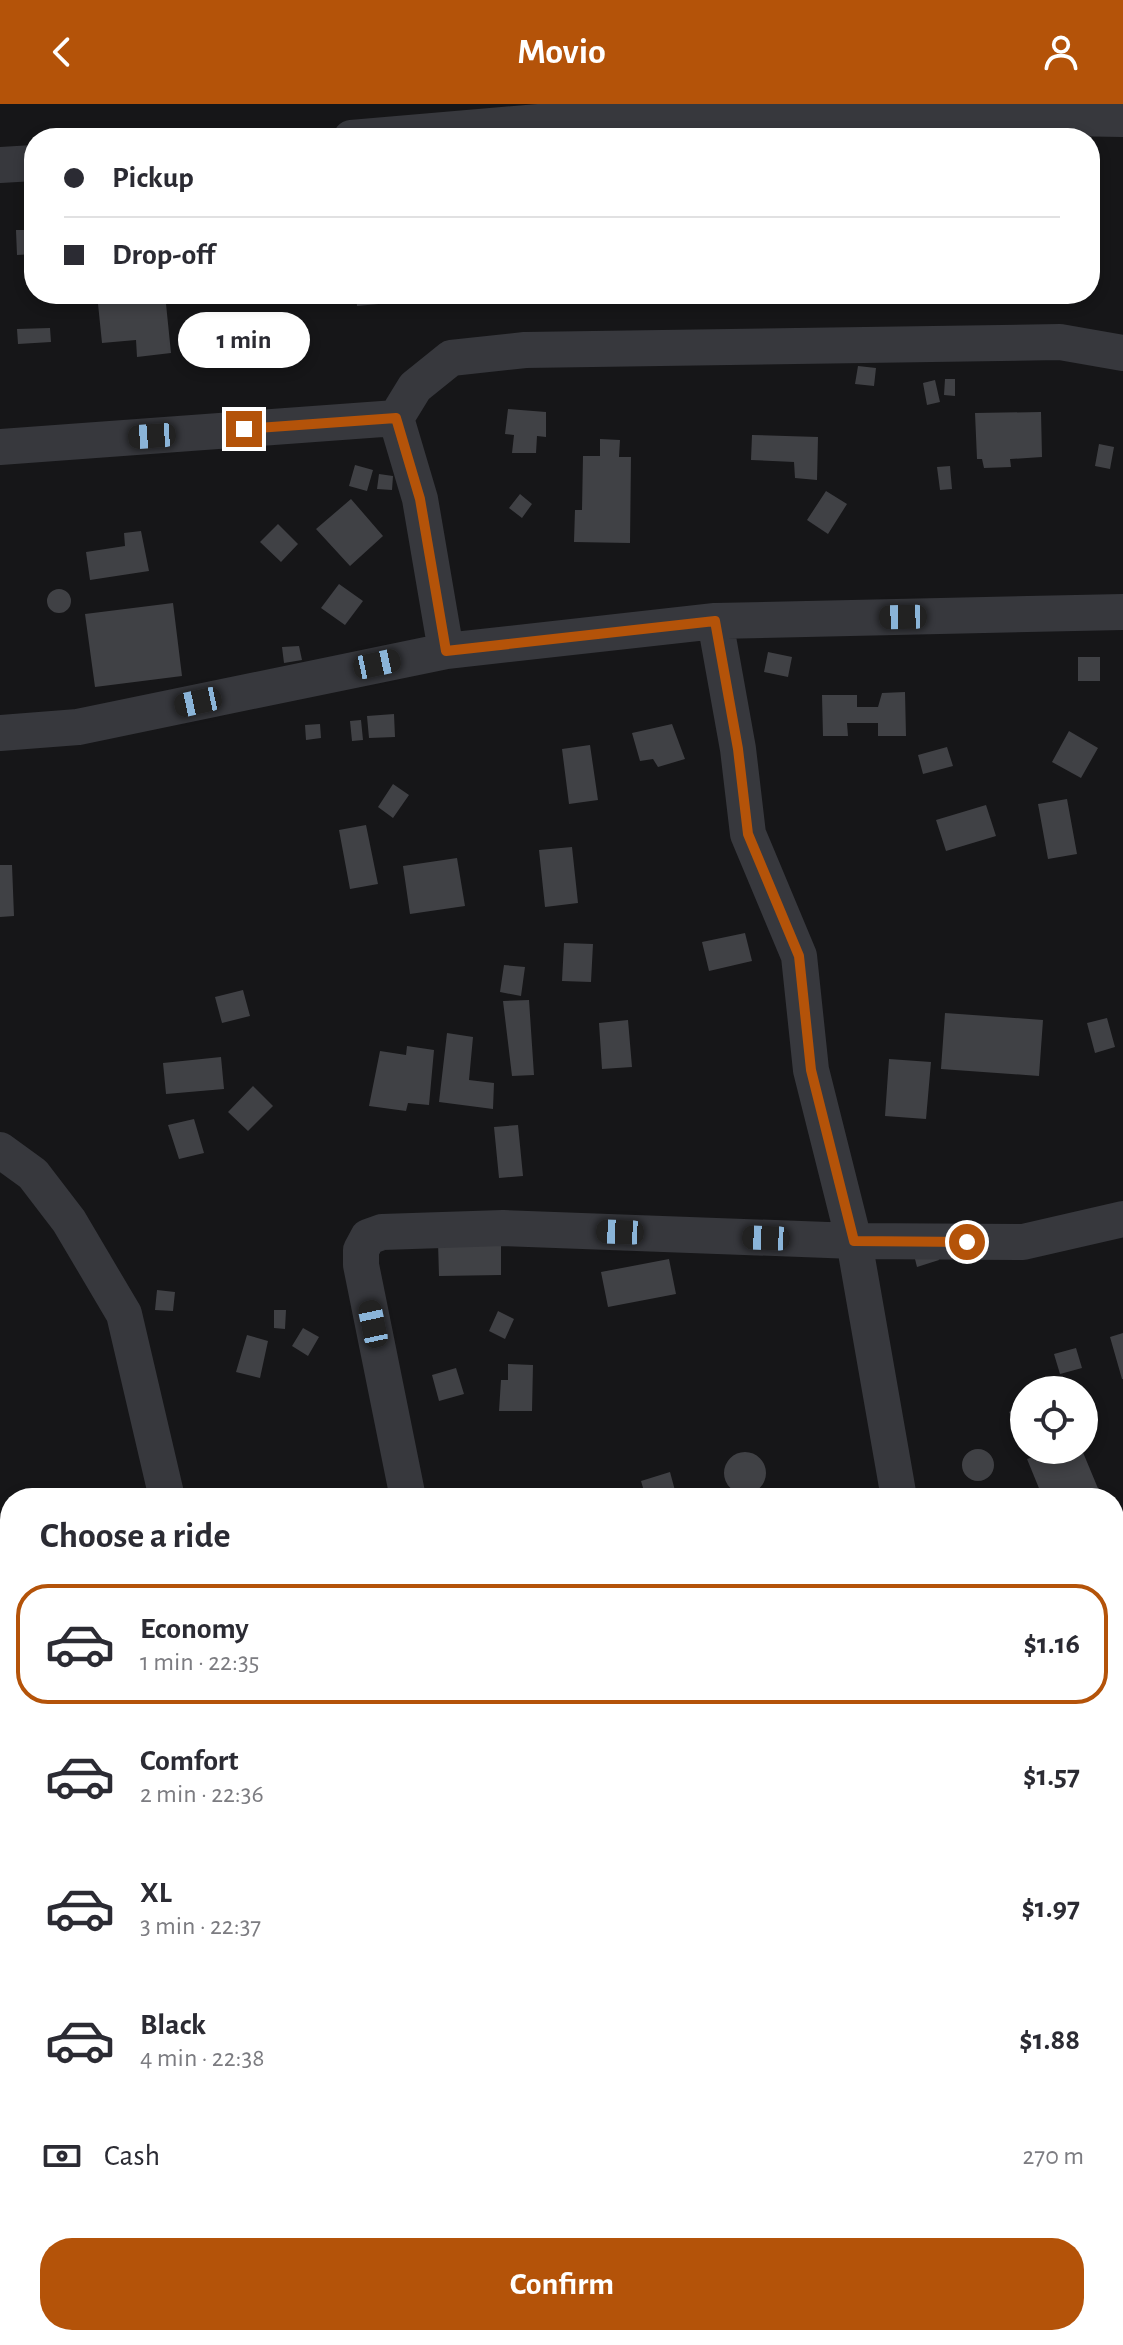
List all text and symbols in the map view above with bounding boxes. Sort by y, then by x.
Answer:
icon: back [40,30,84,74]
icon: person [1039,30,1083,74]
text: Movio [517,34,606,70]
text: Pickup [112,163,194,193]
text: Drop-off [112,240,215,270]
callout: 1 min [178,313,310,369]
text: 1 min [217,327,271,353]
route end [226,411,262,447]
car [127,422,177,450]
car [879,605,927,629]
car [351,647,403,681]
car [172,685,224,719]
car [596,1219,644,1245]
route start [949,1224,985,1260]
car [742,1225,790,1251]
car [356,1298,390,1350]
map controls [1010,1376,1098,1464]
button: locate [1010,1376,1098,1464]
text: Choose a ride [40,1518,230,1554]
icon: car [44,1608,116,1680]
text: Economy [140,1614,249,1644]
text: $1.16 [1024,1629,1080,1659]
text: 1 min · 22:35 [140,1649,259,1675]
icon: car [44,1740,116,1812]
text: Comfort [140,1746,239,1776]
text: $1.57 [1023,1761,1080,1791]
text: 2 min · 22:36 [140,1781,264,1807]
icon: car [44,1872,116,1944]
text: XL [140,1878,172,1908]
text: $1.97 [1021,1893,1080,1923]
text: 3 min · 22:37 [140,1913,261,1939]
icon: car [44,2004,116,2076]
text: Black [140,2010,206,2040]
text: $1.88 [1019,2025,1080,2055]
text: 4 min · 22:38 [140,2045,265,2071]
icon: cash [40,2134,84,2178]
text: Cash [104,2141,160,2171]
text: 270 m [1023,2143,1084,2169]
button: Confirm [40,2238,1084,2330]

